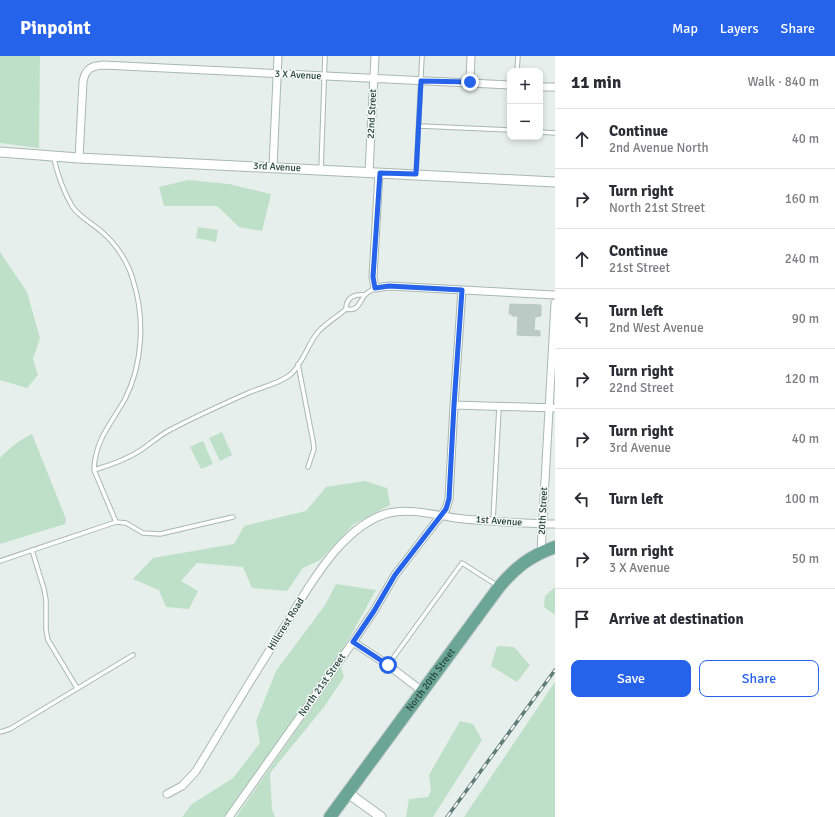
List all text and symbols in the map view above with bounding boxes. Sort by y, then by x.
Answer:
text: Pinpoint [20,16,91,40]
text: Map [672,20,698,37]
text: Layers [720,20,759,37]
text: Share [781,20,815,37]
street label: 3 X Avenue [274,68,322,82]
map controls [507,68,543,140]
button: + [507,68,543,104]
text: 11 min [571,72,621,93]
route end [461,73,479,91]
text: Walk · 840 m [748,74,819,90]
street label: 22nd Street [365,88,379,139]
button: − [507,104,543,140]
text: Continue [609,122,668,140]
icon: ahead [571,128,593,150]
text: 40 m [792,131,819,147]
text: 2nd Avenue North [609,140,709,156]
street label: 3rd Avenue [253,160,301,174]
text: Turn right [609,182,674,200]
icon: right [571,188,593,210]
text: 160 m [785,191,819,207]
text: North 21st Street [609,200,705,216]
text: Continue [609,242,668,260]
icon: ahead [571,248,593,270]
text: 240 m [785,251,819,267]
text: 21st Street [609,260,670,276]
text: Turn left [609,302,663,320]
icon: left [571,308,593,330]
text: 90 m [792,311,819,327]
text: 2nd West Avenue [609,320,704,336]
text: Turn right [609,362,674,380]
icon: right [571,368,593,390]
text: 120 m [785,371,819,387]
text: 22nd Street [609,380,674,396]
text: Turn right [609,422,674,440]
icon: right [571,428,593,450]
text: 40 m [792,431,819,447]
text: 3rd Avenue [609,440,671,456]
street label: 20th Street [536,486,550,535]
icon: left [571,488,593,510]
text: Turn left [609,490,663,508]
text: 100 m [785,491,819,507]
street label: 1st Avenue [475,513,523,529]
text: Turn right [609,542,674,560]
icon: right [571,548,593,570]
text: 50 m [792,551,819,567]
text: 3 X Avenue [609,560,670,576]
street label: Hillcrest Road [265,595,307,653]
icon: arrive [571,608,593,630]
text: Arrive at destination [609,610,744,628]
street label: North 20th Street [404,646,458,714]
street label: North 21st Street [296,651,348,719]
route start [379,656,397,674]
button: Save [571,660,691,697]
button: Share [699,660,819,697]

